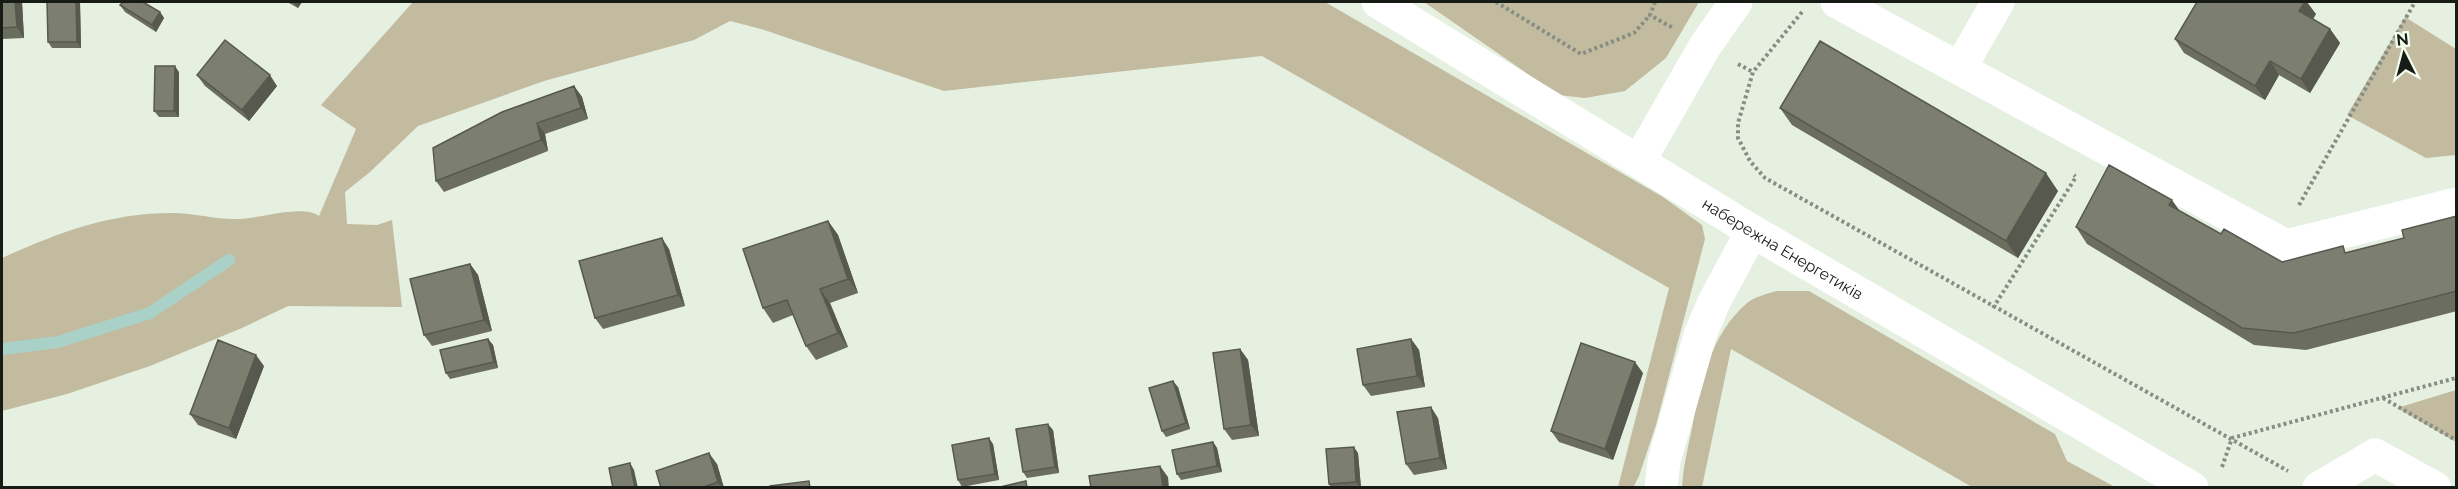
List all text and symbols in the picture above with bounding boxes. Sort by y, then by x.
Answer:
north arrow [2374,24,2434,84]
text: N [2395,29,2410,50]
street label: набережна Енергетиків [1699,194,1866,303]

